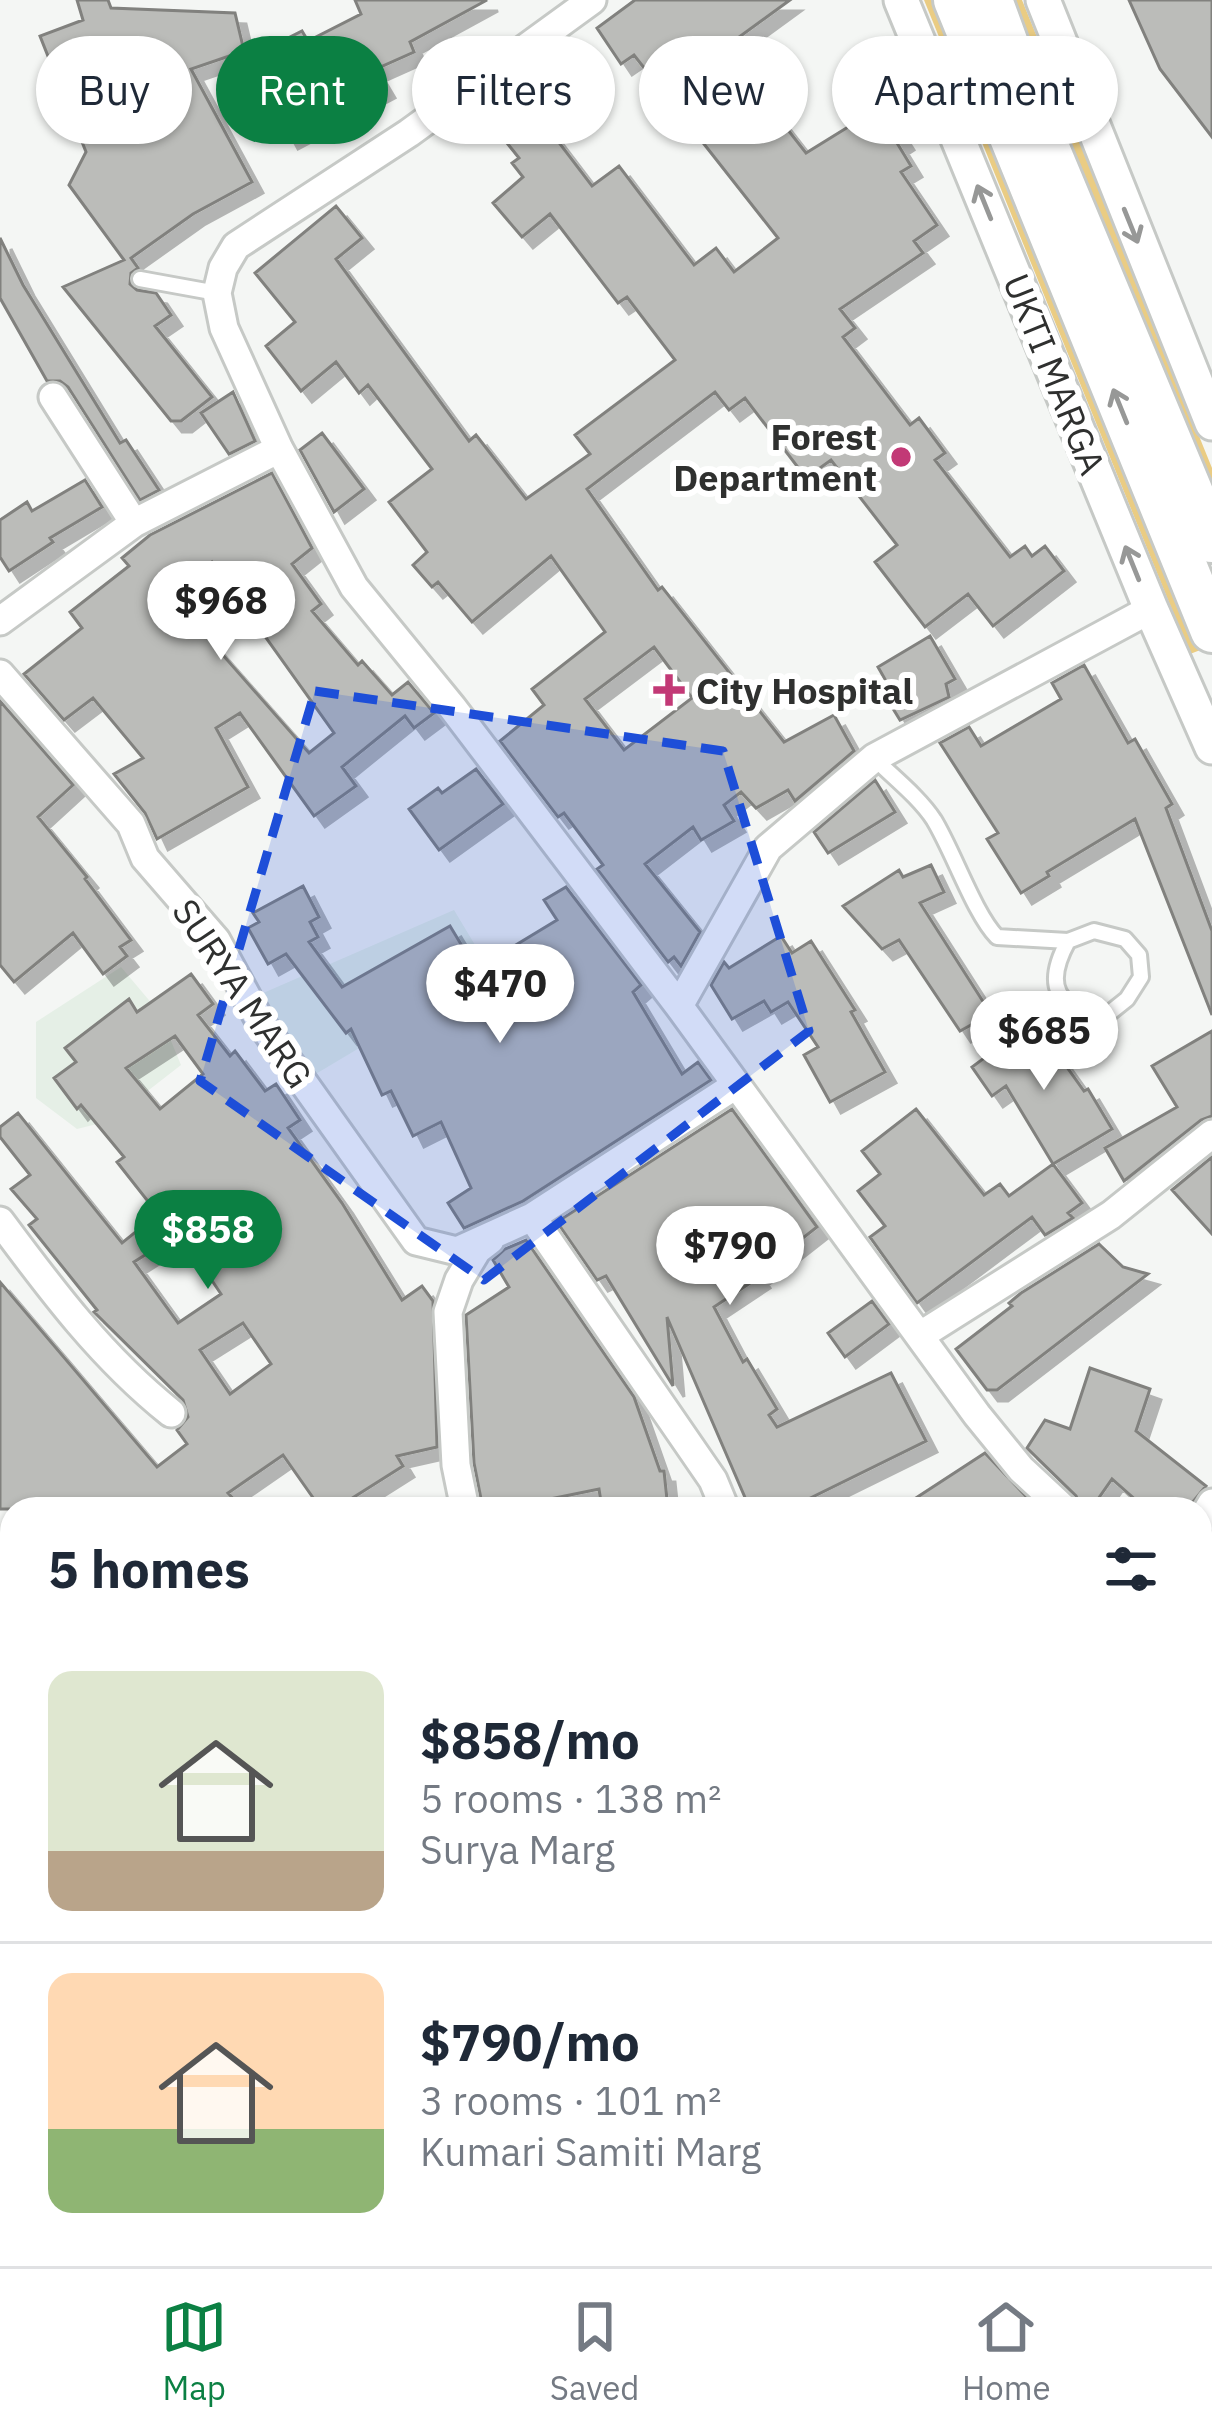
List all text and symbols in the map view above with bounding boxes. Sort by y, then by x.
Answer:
chip: Buy [36,36,192,144]
chip: Rent [216,36,388,144]
chip: Filters [412,36,615,144]
chip: New [639,36,808,144]
chip: Apartment [832,36,1118,144]
one-way arrow [972,184,993,221]
one-way arrow [1122,207,1143,244]
street label: UKTI MARGA [993,267,1117,481]
one-way arrow [1108,388,1129,425]
place label: Forest Department [673,413,877,501]
marker: Forest Department [888,444,914,470]
one-way arrow [1120,545,1141,582]
pin: $968 [150,561,292,663]
text: $968 [174,574,268,625]
place label: City Hospital [696,667,913,714]
marker: City Hospital [653,674,685,706]
street label: SURYA MARG [163,889,323,1097]
pin: $470 [429,944,571,1046]
text: $470 [453,957,547,1008]
pin: $685 [973,991,1115,1093]
text: $685 [997,1004,1091,1055]
pin: $858 [137,1190,279,1292]
text: $858 [161,1203,255,1254]
pin: $790 [659,1206,801,1308]
text: $790 [683,1219,777,1270]
text: 5 homes [48,1536,250,1602]
icon: filters [1098,1536,1164,1602]
text: $858/mo [420,1707,640,1773]
icon: home [144,1719,288,1863]
text: 5 rooms · 138 m² [420,1773,722,1824]
text: Surya Marg [420,1824,615,1875]
text: $790/mo [420,2009,640,2075]
icon: home [144,2021,288,2165]
text: 3 rooms · 101 m² [420,2075,722,2126]
text: Kumari Samiti Marg [420,2126,761,2177]
tab: Map [161,2294,227,2409]
tab: Saved [550,2294,639,2409]
tab: Home [962,2294,1051,2409]

